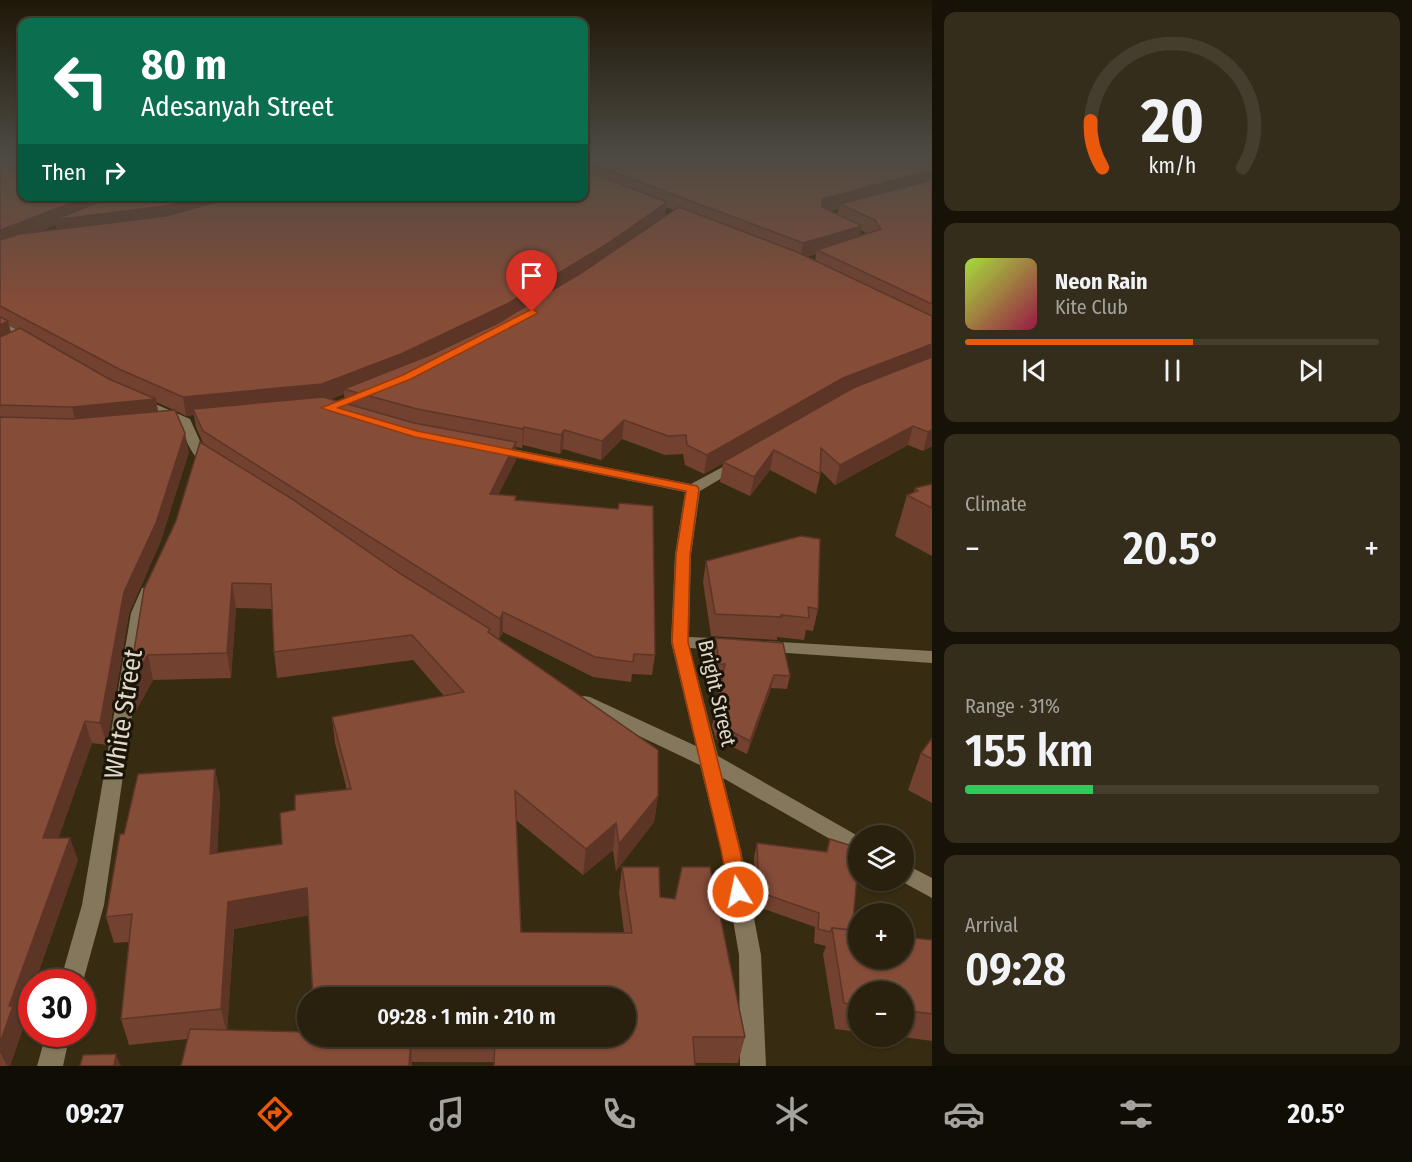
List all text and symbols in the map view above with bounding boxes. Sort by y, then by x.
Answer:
text: 80 m [141,40,227,90]
icon: left [42,42,120,120]
text: 20 [1140,85,1203,160]
text: Adesanyah Street [141,91,333,123]
text: km/h [1148,154,1196,180]
icon: right [98,156,131,189]
text: Then [42,159,86,186]
pin [506,250,557,312]
icon: arrive [515,259,548,292]
text: Neon Rain [1055,268,1148,295]
text: Kite Club [1055,295,1128,319]
icon: previous [1018,354,1051,387]
icon: pause [1156,354,1189,387]
icon: next [1294,354,1327,387]
text: Climate [965,492,1027,516]
text: 20.5° [1123,522,1221,576]
text: − [965,529,980,569]
text: + [1364,529,1379,569]
street label: Bright Street [692,637,742,749]
street label: White Street [98,647,149,781]
text: Range · 31% [965,694,1060,718]
text: 155 km [965,724,1093,778]
map controls [848,825,914,1047]
button: layers [848,825,914,891]
position arrow [706,860,770,924]
button: + [848,903,914,969]
text: Arrival [965,913,1018,937]
text: 09:28 [965,943,1066,997]
speed limit sign: 30 [18,969,96,1047]
button: − [848,981,914,1047]
text: 09:28 · 1 min · 210 m [377,1003,556,1030]
icon: directions [254,1093,296,1135]
icon: music [426,1093,468,1135]
icon: phone [598,1093,640,1135]
icon: climate [771,1093,813,1135]
icon: car [943,1093,985,1135]
icon: filters [1115,1093,1157,1135]
text: 09:27 [65,1098,124,1130]
text: 20.5° [1288,1098,1347,1130]

